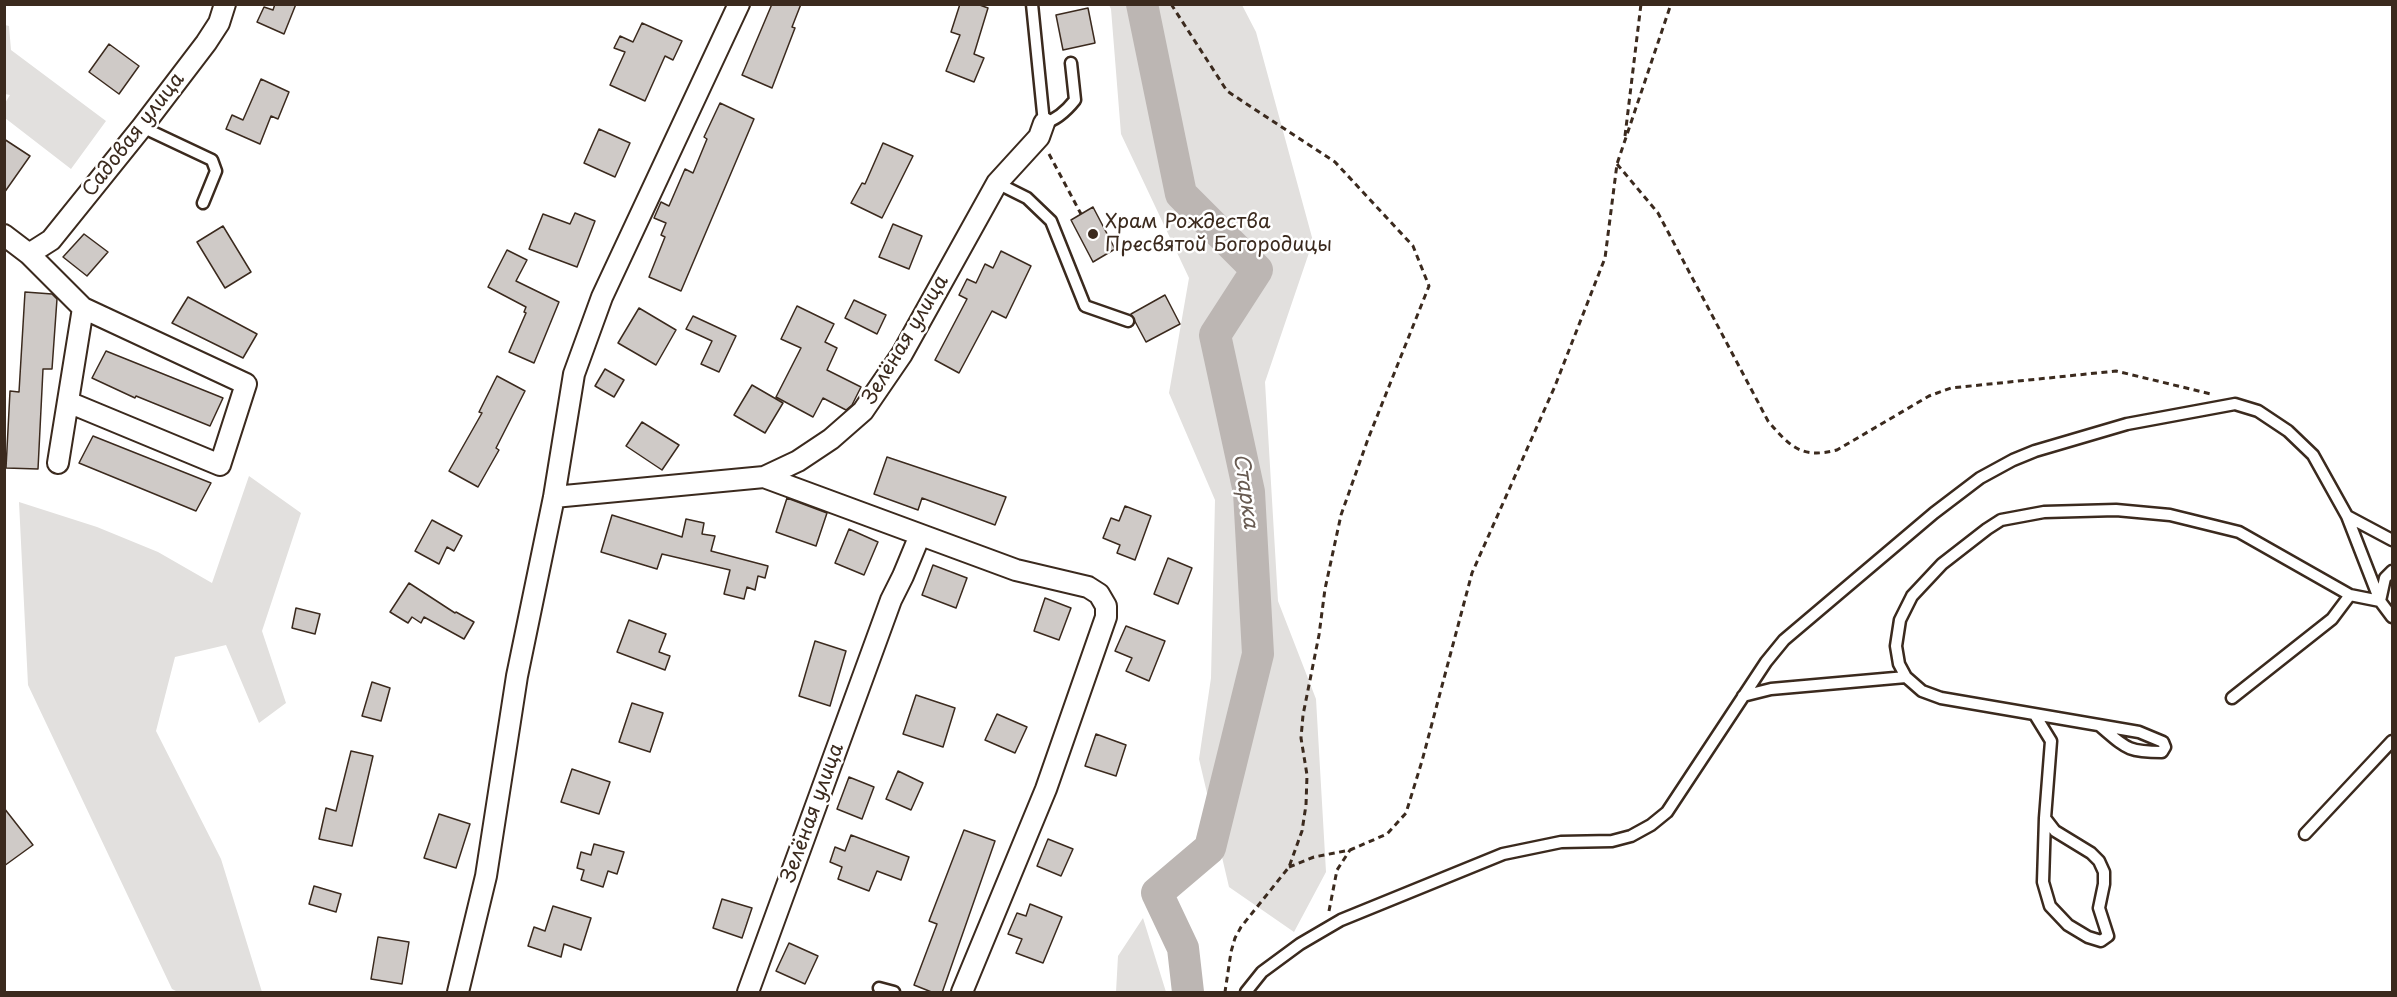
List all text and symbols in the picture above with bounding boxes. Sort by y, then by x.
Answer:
street label: Садовая улица [78,68,190,202]
place label: Храм Рождества Пресвятой Богородицы [1105,210,1332,257]
marker: Храм Рождества Пресвятой Богородицы [1086,227,1100,241]
street label: Зелёная улица [858,271,954,409]
water label: Старка [1227,452,1263,530]
street label: Зелёная улица [777,740,849,886]

